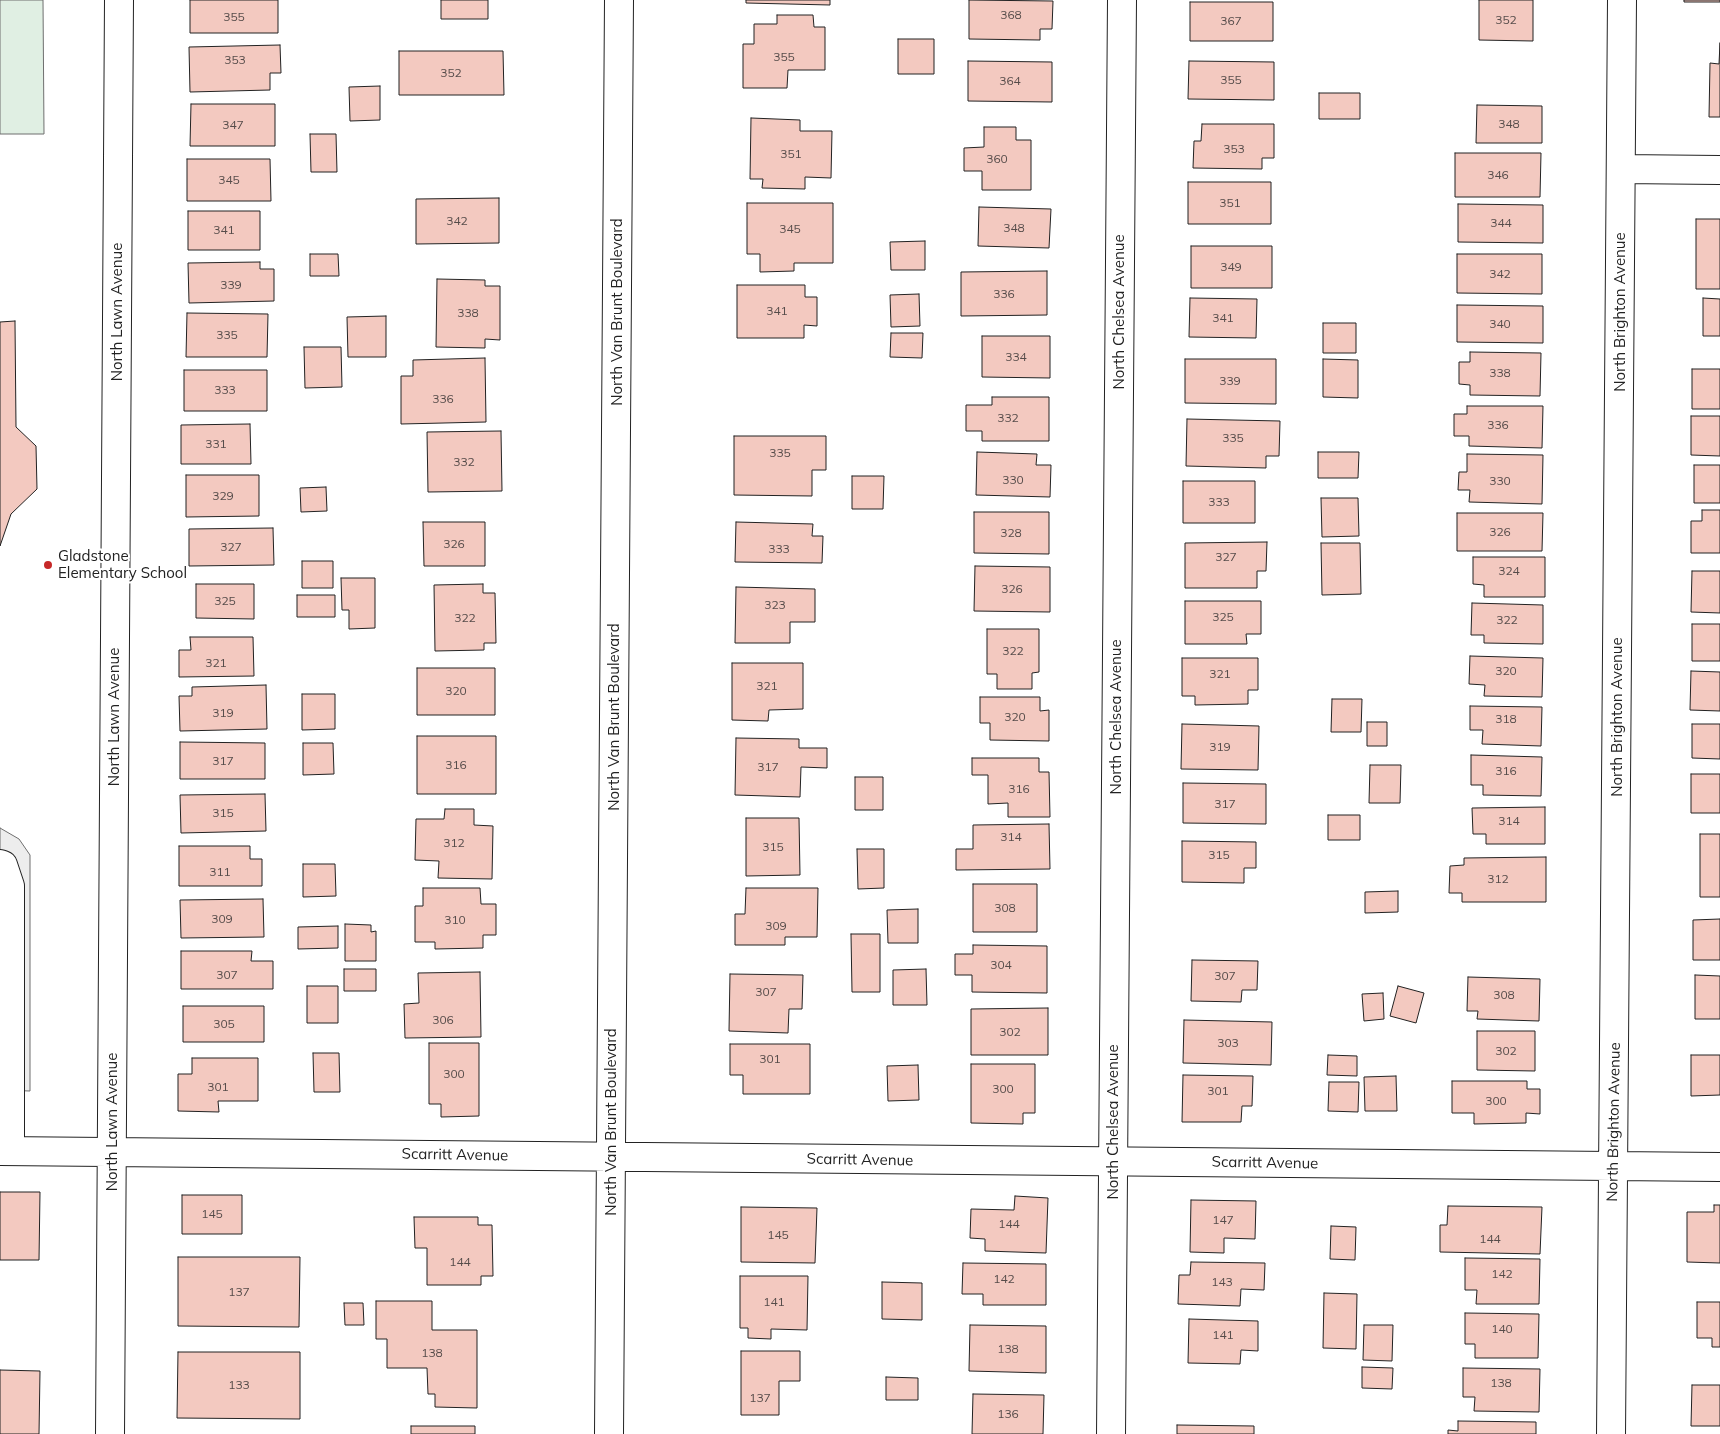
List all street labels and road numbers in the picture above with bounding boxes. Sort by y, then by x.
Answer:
street label: North Van Brunt Boulevard [608,218,626,406]
street label: North Brighton Avenue [1611,232,1629,392]
street label: North Chelsea Avenue [1110,234,1128,390]
street label: North Lawn Avenue [108,243,126,381]
street label: North Van Brunt Boulevard [605,623,623,811]
street label: North Brighton Avenue [1608,637,1626,797]
street label: North Chelsea Avenue [1107,639,1125,795]
street label: North Lawn Avenue [105,648,123,786]
street label: North Van Brunt Boulevard [602,1028,620,1216]
street label: North Brighton Avenue [1604,1042,1624,1202]
street label: North Chelsea Avenue [1104,1044,1122,1200]
street label: North Lawn Avenue [103,1053,121,1191]
street label: Scarritt Avenue [402,1145,508,1165]
street label: Scarritt Avenue [807,1150,913,1170]
street label: Scarritt Avenue [1212,1153,1318,1173]

